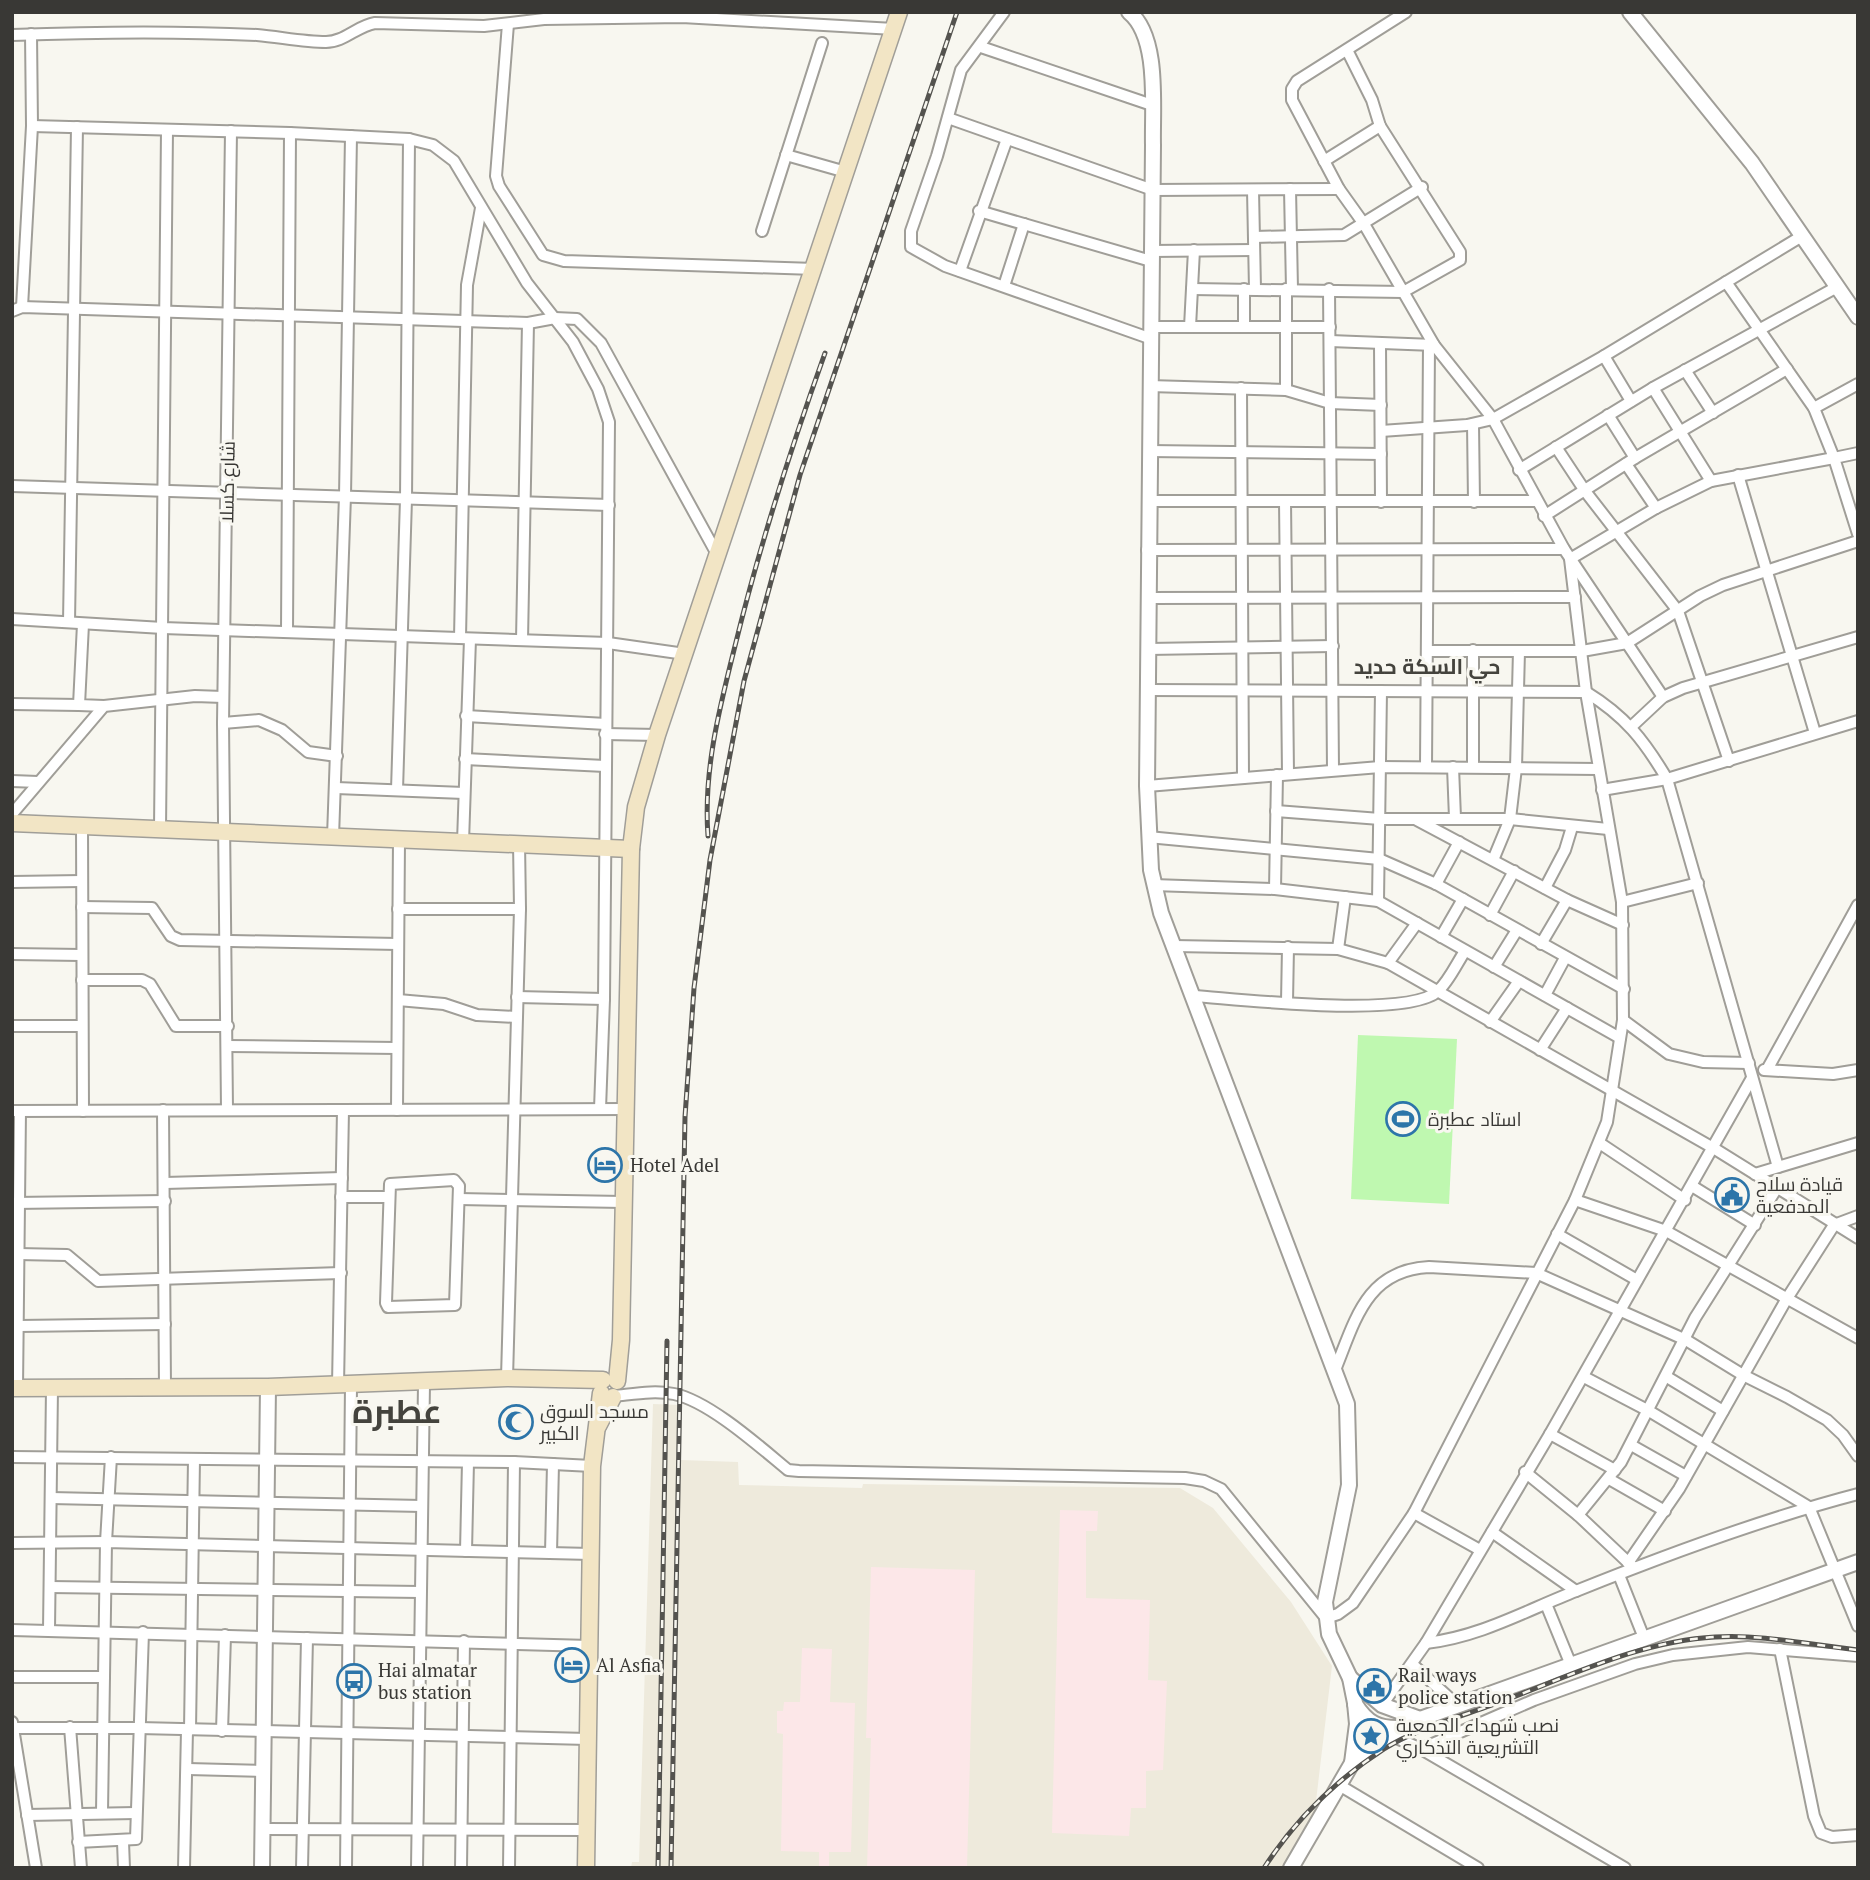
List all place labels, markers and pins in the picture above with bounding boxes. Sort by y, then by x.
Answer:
sports icon: استاد عطبرة [1384,1100,1422,1138]
place label: استاد عطبرة [1428,1106,1522,1131]
hotel icon: Hotel Adel [586,1146,624,1184]
place label: Hotel Adel [630,1152,720,1177]
place label: قيادة سلاح المدفعية [1756,1171,1843,1218]
public building icon: قيادة سلاح المدفعية [1713,1176,1751,1214]
place label: مسجد السوق الكبير [539,1398,649,1445]
mosque icon: مسجد السوق الكبير [497,1403,535,1441]
hotel icon: Al Asfia [553,1646,591,1684]
place label: Al Asfia [596,1652,662,1677]
place label: Hai almatar bus station [378,1657,478,1704]
bus stop icon: Hai almatar bus station [335,1662,373,1700]
place label: Rail ways police station [1398,1662,1513,1709]
public building icon: Rail ways police station [1355,1667,1393,1705]
place label: نصب شهداء الجمعية التشريعية التذكاري [1396,1712,1559,1762]
place icon: نصب شهداء الجمعية التشريعية التذكاري [1352,1717,1390,1755]

